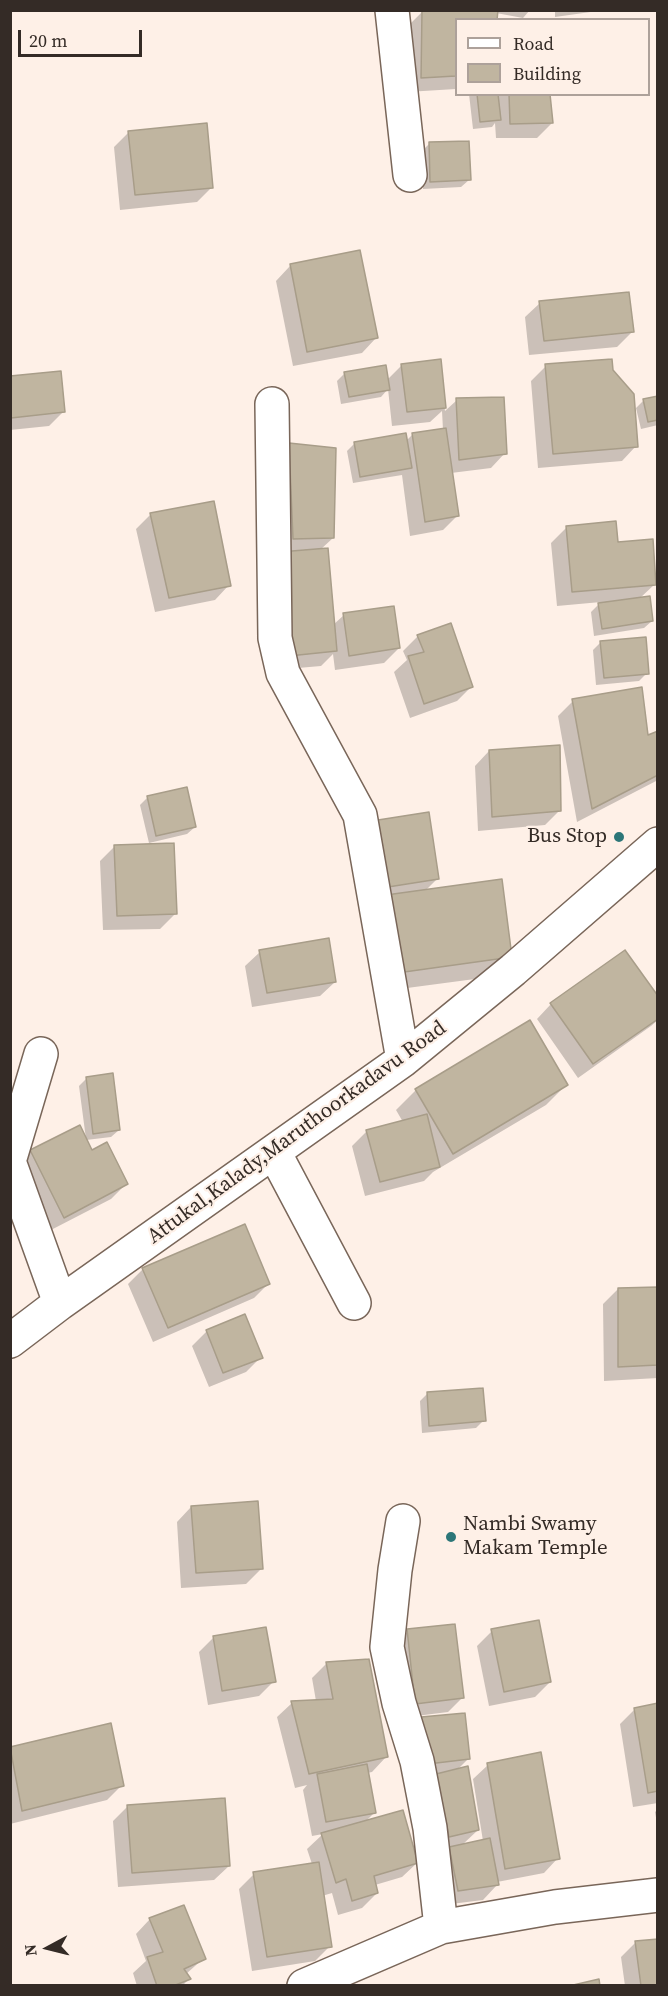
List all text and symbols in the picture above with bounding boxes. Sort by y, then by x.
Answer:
scale bar [21,18,146,56]
legend [455,18,650,96]
text: 20 m [29,28,67,53]
text: Road [513,31,554,56]
text: Building [513,61,581,86]
place label: Bus Stop [527,824,607,850]
marker: Bus Stop [612,830,626,844]
street label: Attukal,Kalady,Maruthoorkadavu Road [143,1016,451,1250]
place label: Nambi Swamy Makam Temple [463,1512,608,1562]
marker: Nambi Swamy Makam Temple [444,1530,458,1544]
north arrow [18,1918,78,1978]
text: N [19,1943,42,1957]

